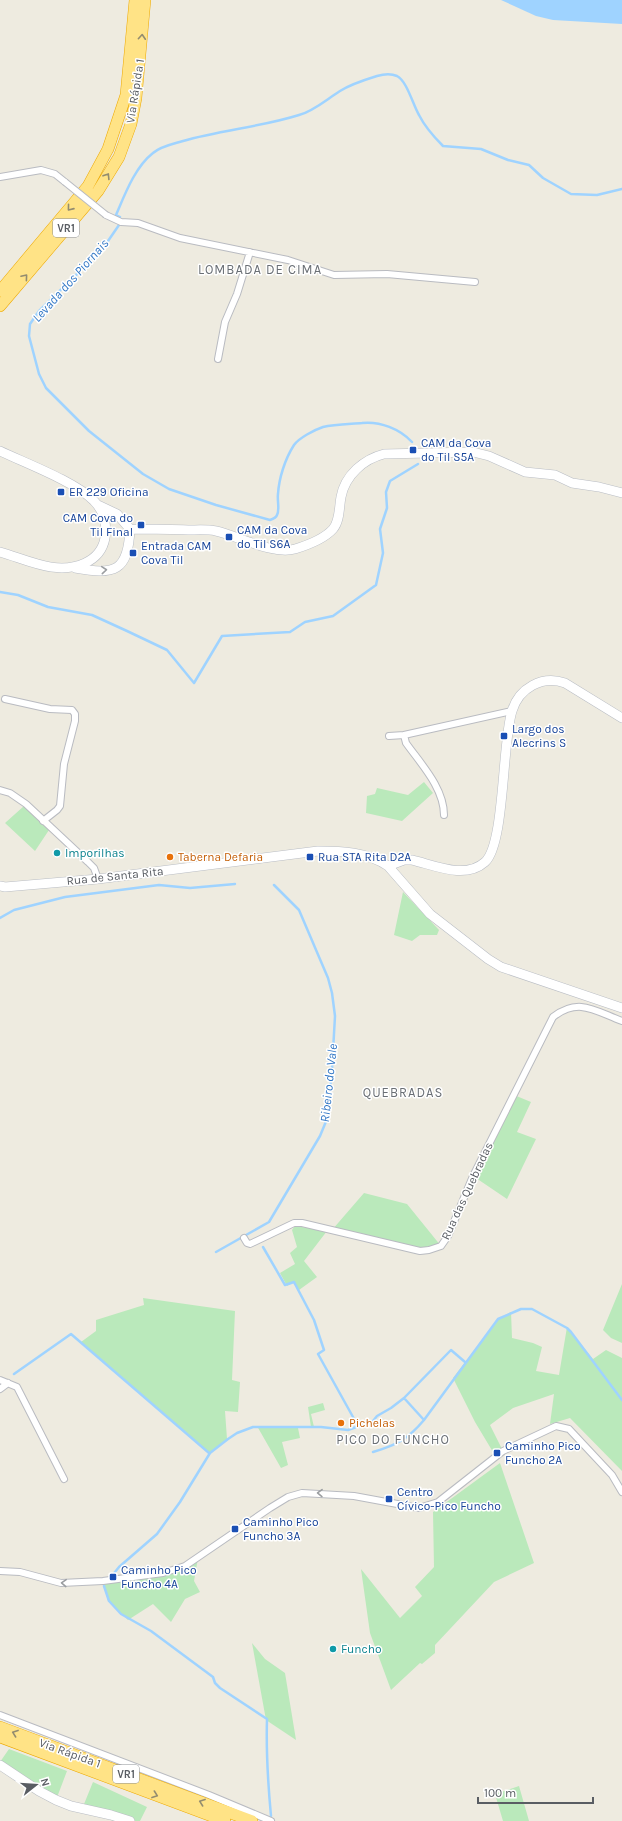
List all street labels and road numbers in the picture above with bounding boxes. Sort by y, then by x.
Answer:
street label: Via Rápida 1 [123,58,147,124]
road number: VR1 [53,219,79,237]
street label: Rua de Santa Rita [66,864,164,888]
street label: Rua das Quebradas [438,1140,496,1242]
street label: Via Rápida 1 [37,1735,103,1771]
road number: VR1 [113,1765,139,1783]

